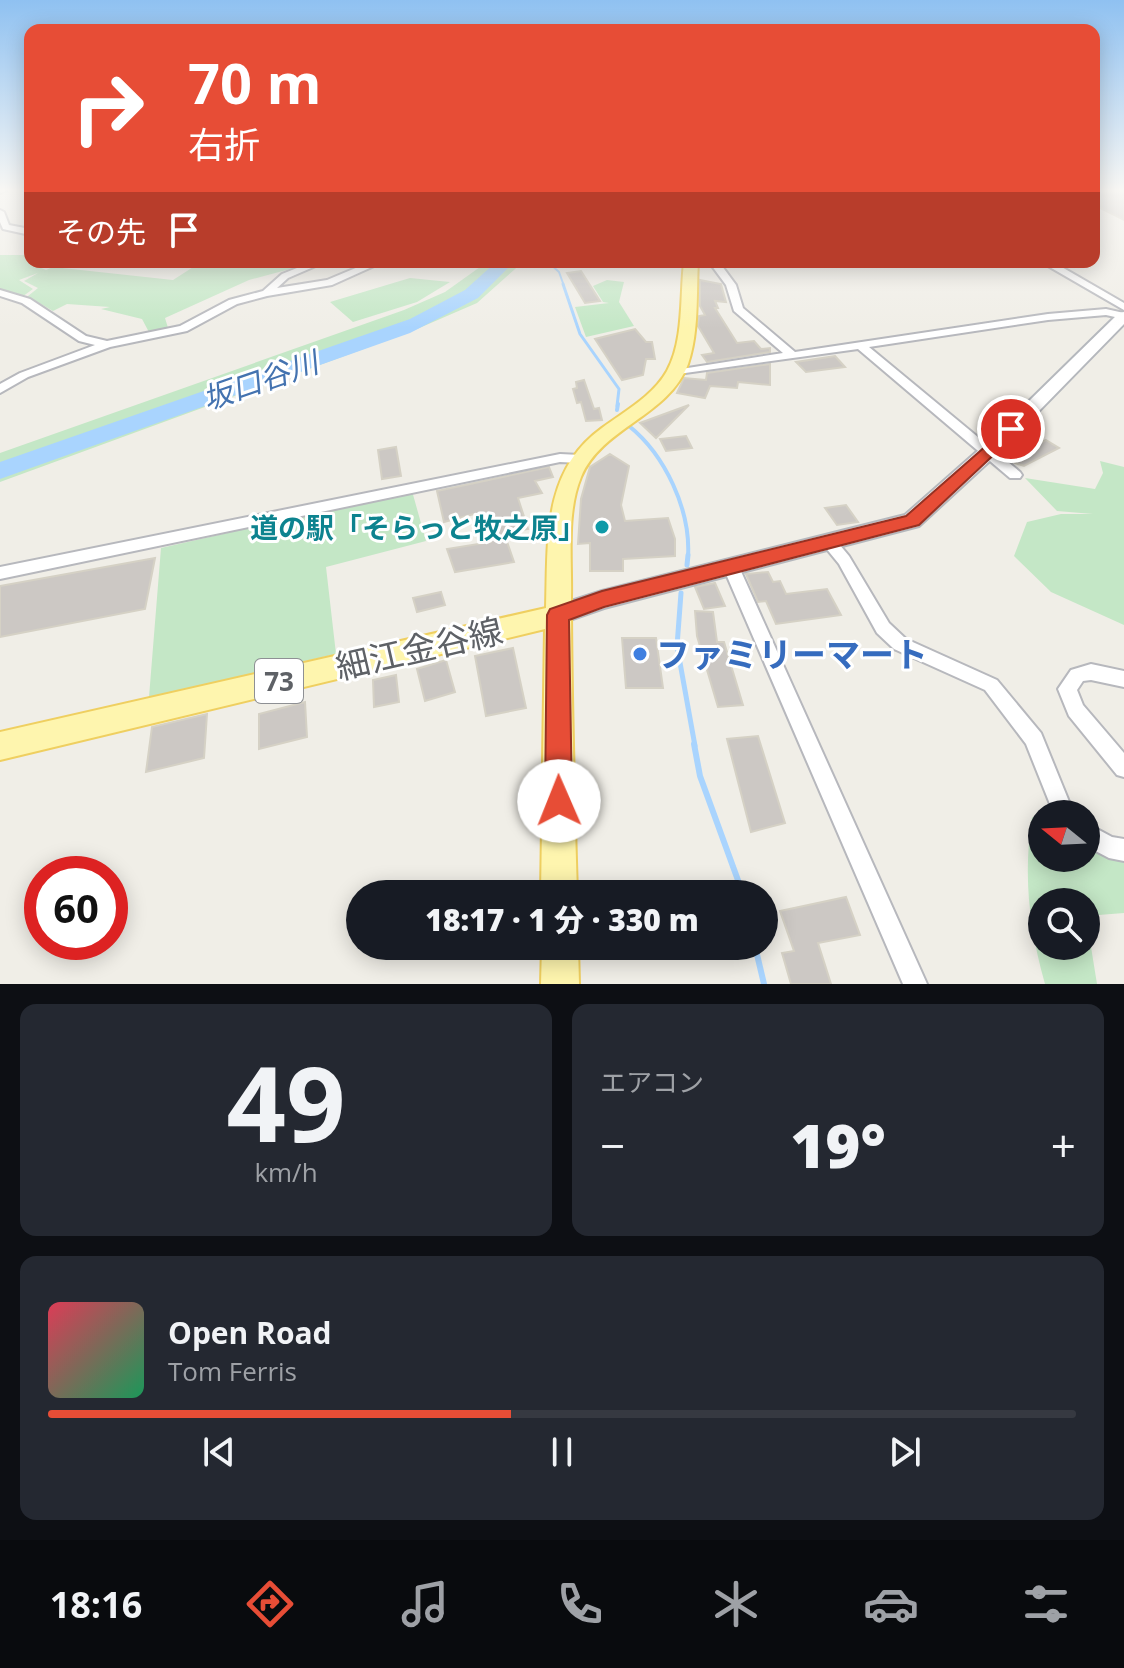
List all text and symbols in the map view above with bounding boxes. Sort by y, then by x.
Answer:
text: 70 m [188,44,322,120]
icon: right [56,56,160,160]
text: 右折 [188,120,260,169]
icon: arrive [162,208,206,252]
text: その先 [56,211,146,252]
water label: 坂口谷川 [197,340,326,419]
pin [977,395,1045,463]
icon: arrive [989,407,1033,451]
place label: 道の駅「そらっと牧之原」 [250,508,586,546]
marker: 道の駅「そらっと牧之原」 [593,518,611,536]
street label: 細江金谷線 [331,606,507,690]
place label: ファミリーマート [656,631,928,677]
marker: ファミリーマート [631,645,649,663]
road number: 73 [255,659,303,703]
position arrow [517,759,601,843]
north arrow [1028,800,1100,872]
map controls [1028,800,1100,960]
speed limit sign: 60 [24,856,128,960]
button: search [1028,888,1100,960]
text: 18:17 · 1 分 · 330 m [425,899,699,940]
text: 49 [227,1031,345,1172]
text: エアコン [600,1064,704,1100]
text: 19° [790,1104,886,1186]
text: − [600,1115,625,1175]
text: + [1051,1115,1076,1175]
text: km/h [254,1154,318,1190]
text: Open Road [168,1312,332,1353]
text: Tom Ferris [168,1353,297,1389]
icon: previous [197,1430,241,1474]
icon: pause [540,1430,584,1474]
icon: next [883,1430,927,1474]
icon: directions [242,1576,298,1632]
icon: music [397,1576,453,1632]
icon: phone [552,1576,608,1632]
icon: climate [708,1576,764,1632]
icon: car [863,1576,919,1632]
icon: filters [1018,1576,1074,1632]
text: 18:16 [50,1580,142,1629]

